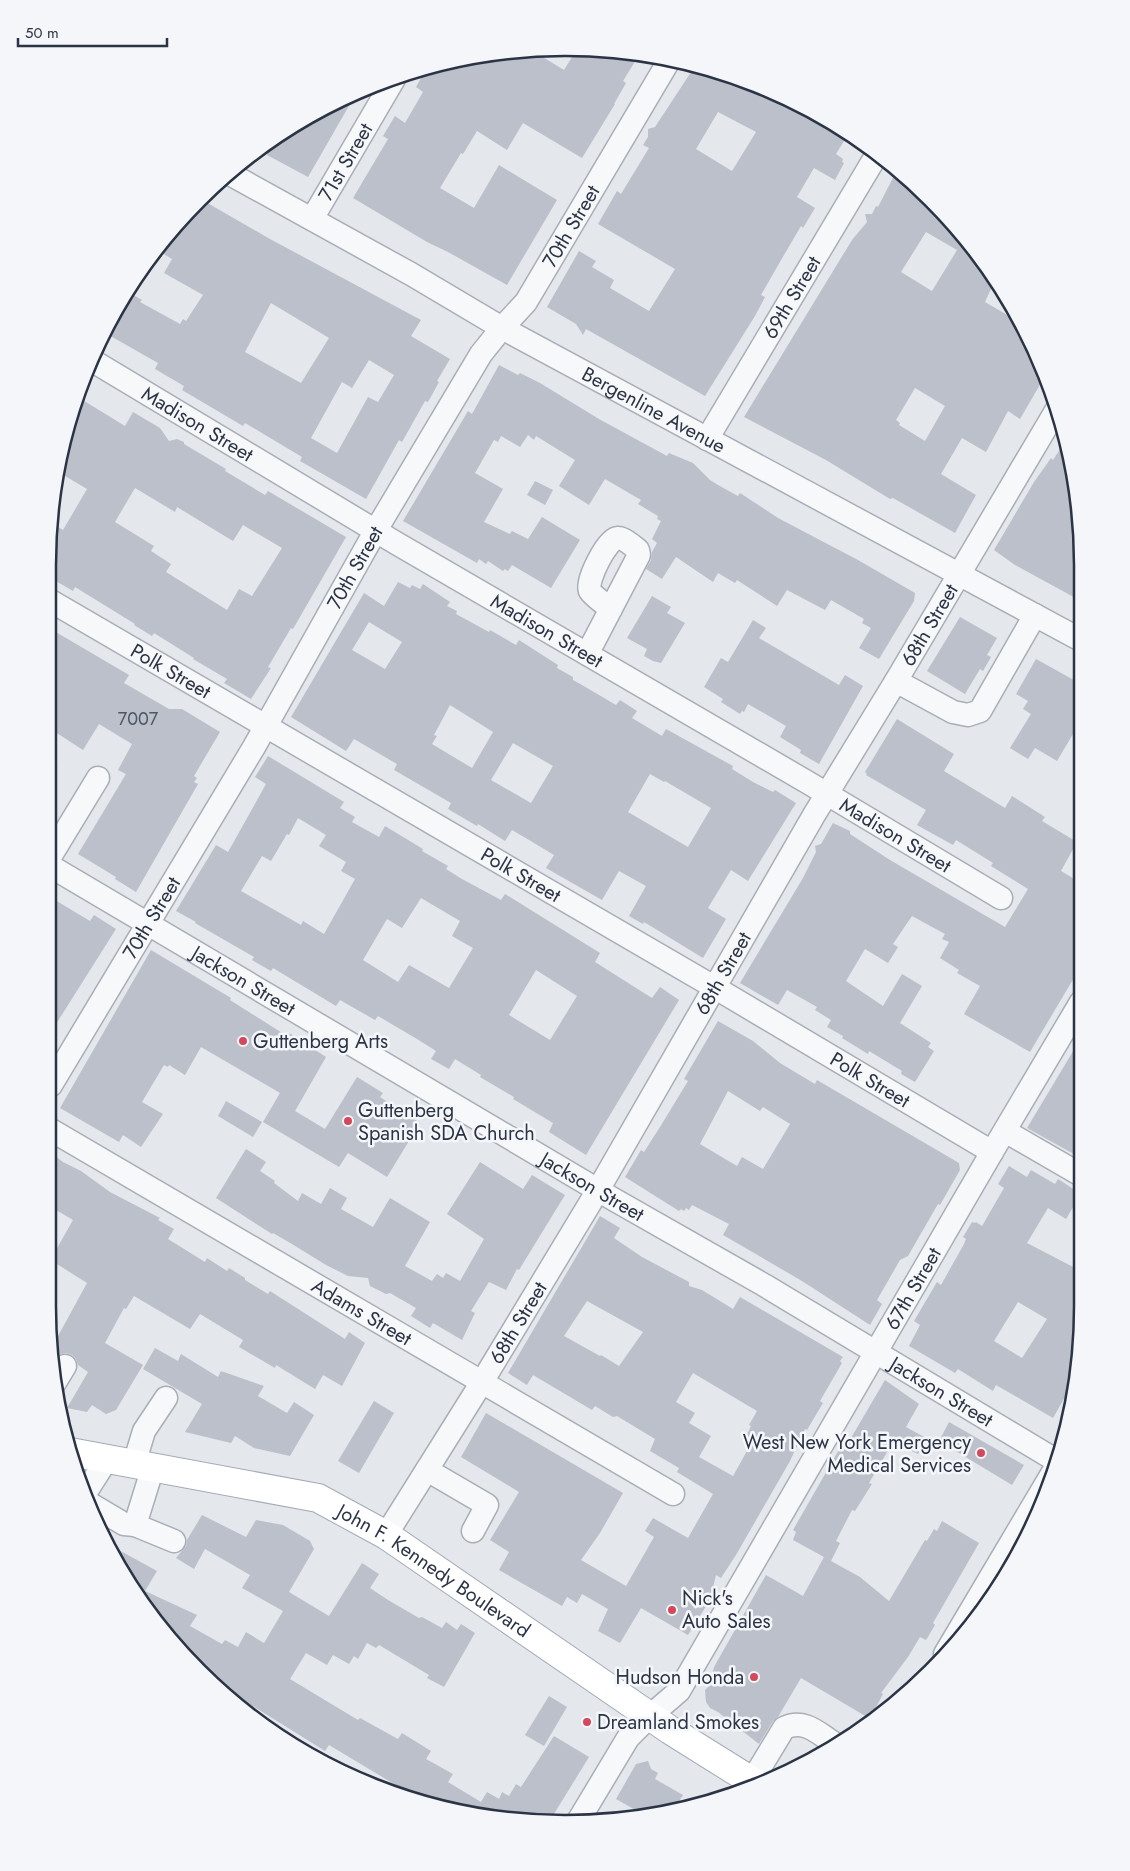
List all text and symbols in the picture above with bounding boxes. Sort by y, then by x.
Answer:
scale bar [18,15,166,47]
text: 50 m [25,22,59,44]
street label: 71st Street [312,118,380,207]
street label: 70th Street [535,180,607,273]
street label: 69th Street [756,250,828,345]
street label: Bergenline Avenue [577,360,730,461]
street label: Madison Street [136,379,259,469]
street label: 70th Street [320,520,390,615]
street label: 68th Street [894,578,966,672]
street label: Madison Street [485,587,608,675]
street label: Polk Street [125,637,216,706]
house number: 7007 [118,706,159,732]
street label: Madison Street [834,791,957,880]
street label: Polk Street [475,840,566,910]
street label: 70th Street [116,871,188,965]
street label: 68th Street [688,927,759,1020]
street label: Jackson Street [183,937,301,1023]
place label: Guttenberg Arts [253,1027,388,1056]
marker: Guttenberg Arts [237,1035,249,1047]
street label: Polk Street [824,1045,916,1115]
place label: Guttenberg Spanish SDA Church [358,1096,535,1148]
marker: Guttenberg Spanish SDA Church [342,1115,354,1127]
street label: Jackson Street [532,1144,650,1229]
street label: 67th Street [878,1242,949,1335]
street label: Adams Street [306,1272,417,1353]
street label: 68th Street [482,1276,554,1370]
street label: Jackson Street [882,1348,999,1434]
place label: West New York Emergency Medical Services [743,1428,971,1480]
marker: West New York Emergency Medical Services [975,1447,987,1459]
street label: John F. Kennedy Boulevard [329,1496,536,1645]
place label: Nick's Auto Sales [682,1584,771,1636]
marker: Nick's Auto Sales [666,1604,678,1616]
place label: Hudson Honda [616,1663,744,1692]
marker: Hudson Honda [748,1671,760,1683]
place label: Dreamland Smokes [597,1708,759,1737]
marker: Dreamland Smokes [581,1716,593,1728]

